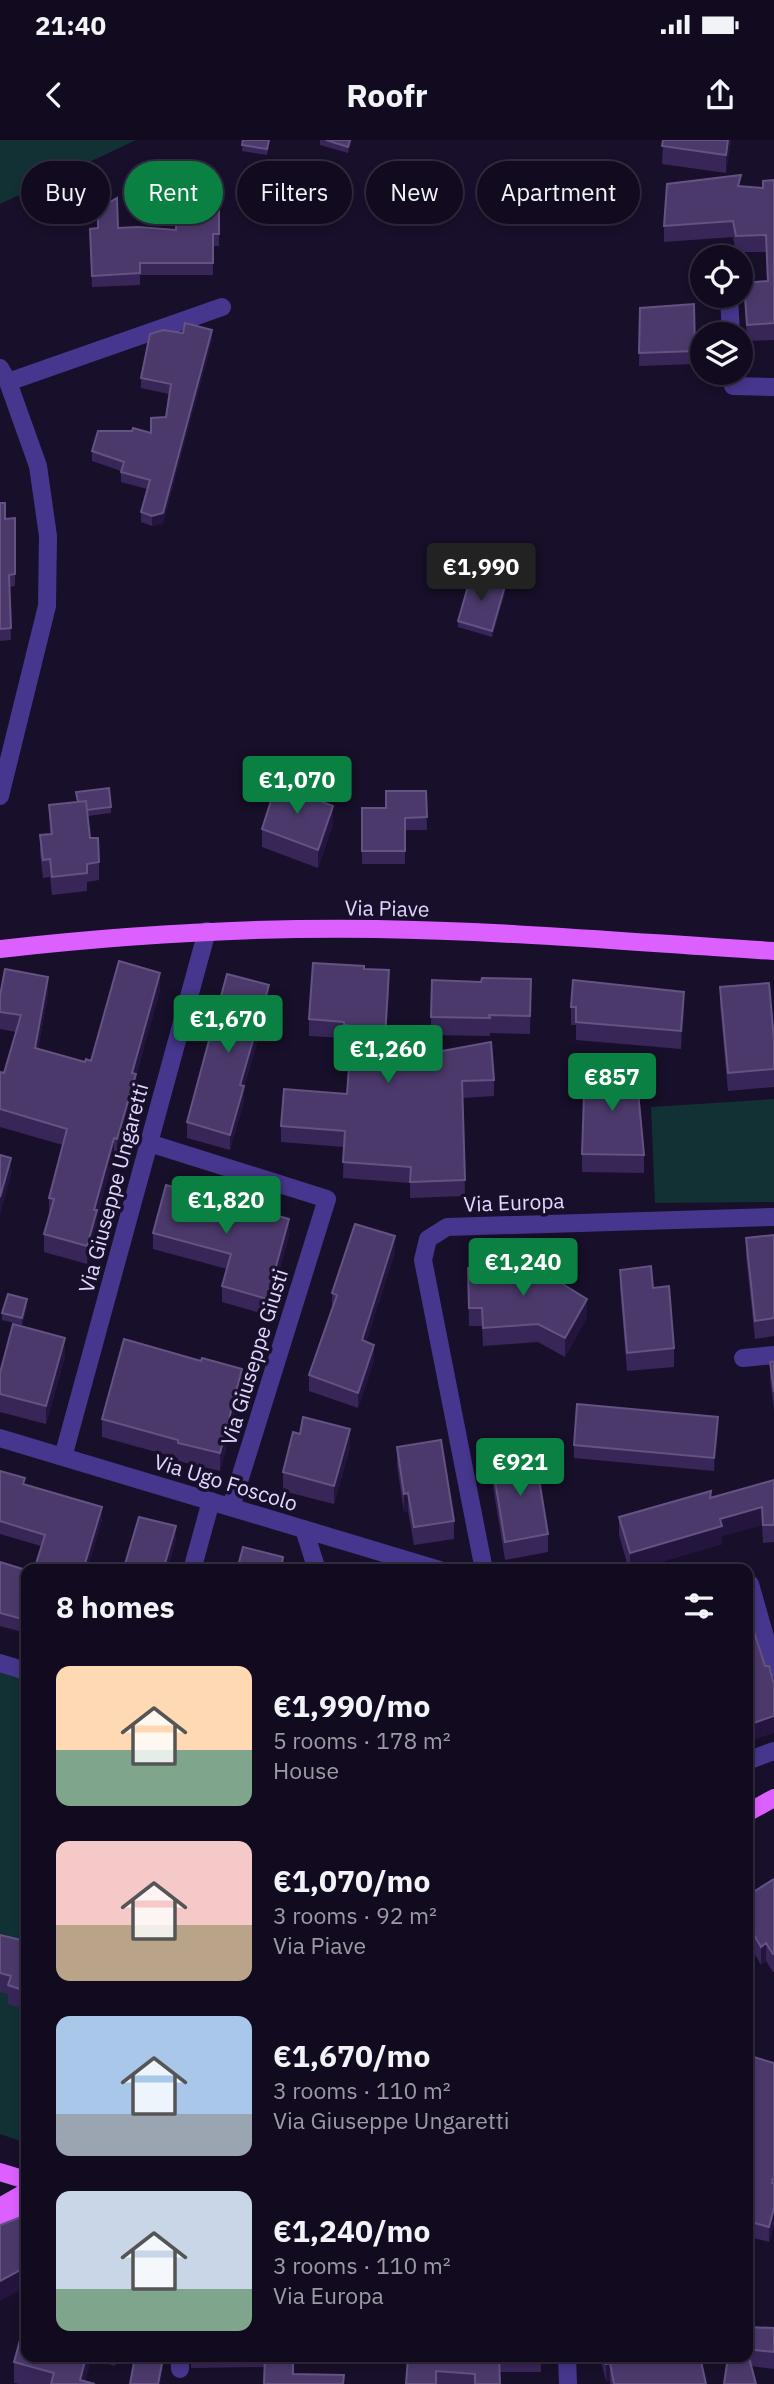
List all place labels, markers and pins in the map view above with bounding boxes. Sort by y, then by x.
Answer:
pin: €1,990 [424,544,538,603]
pin: €1,070 [240,756,354,816]
pin: €1,670 [171,996,285,1055]
pin: €1,260 [331,1026,445,1085]
pin: €857 [571,1054,653,1113]
pin: €1,820 [169,1176,283,1236]
pin: €1,240 [466,1238,580,1298]
pin: €921 [479,1438,561,1498]

